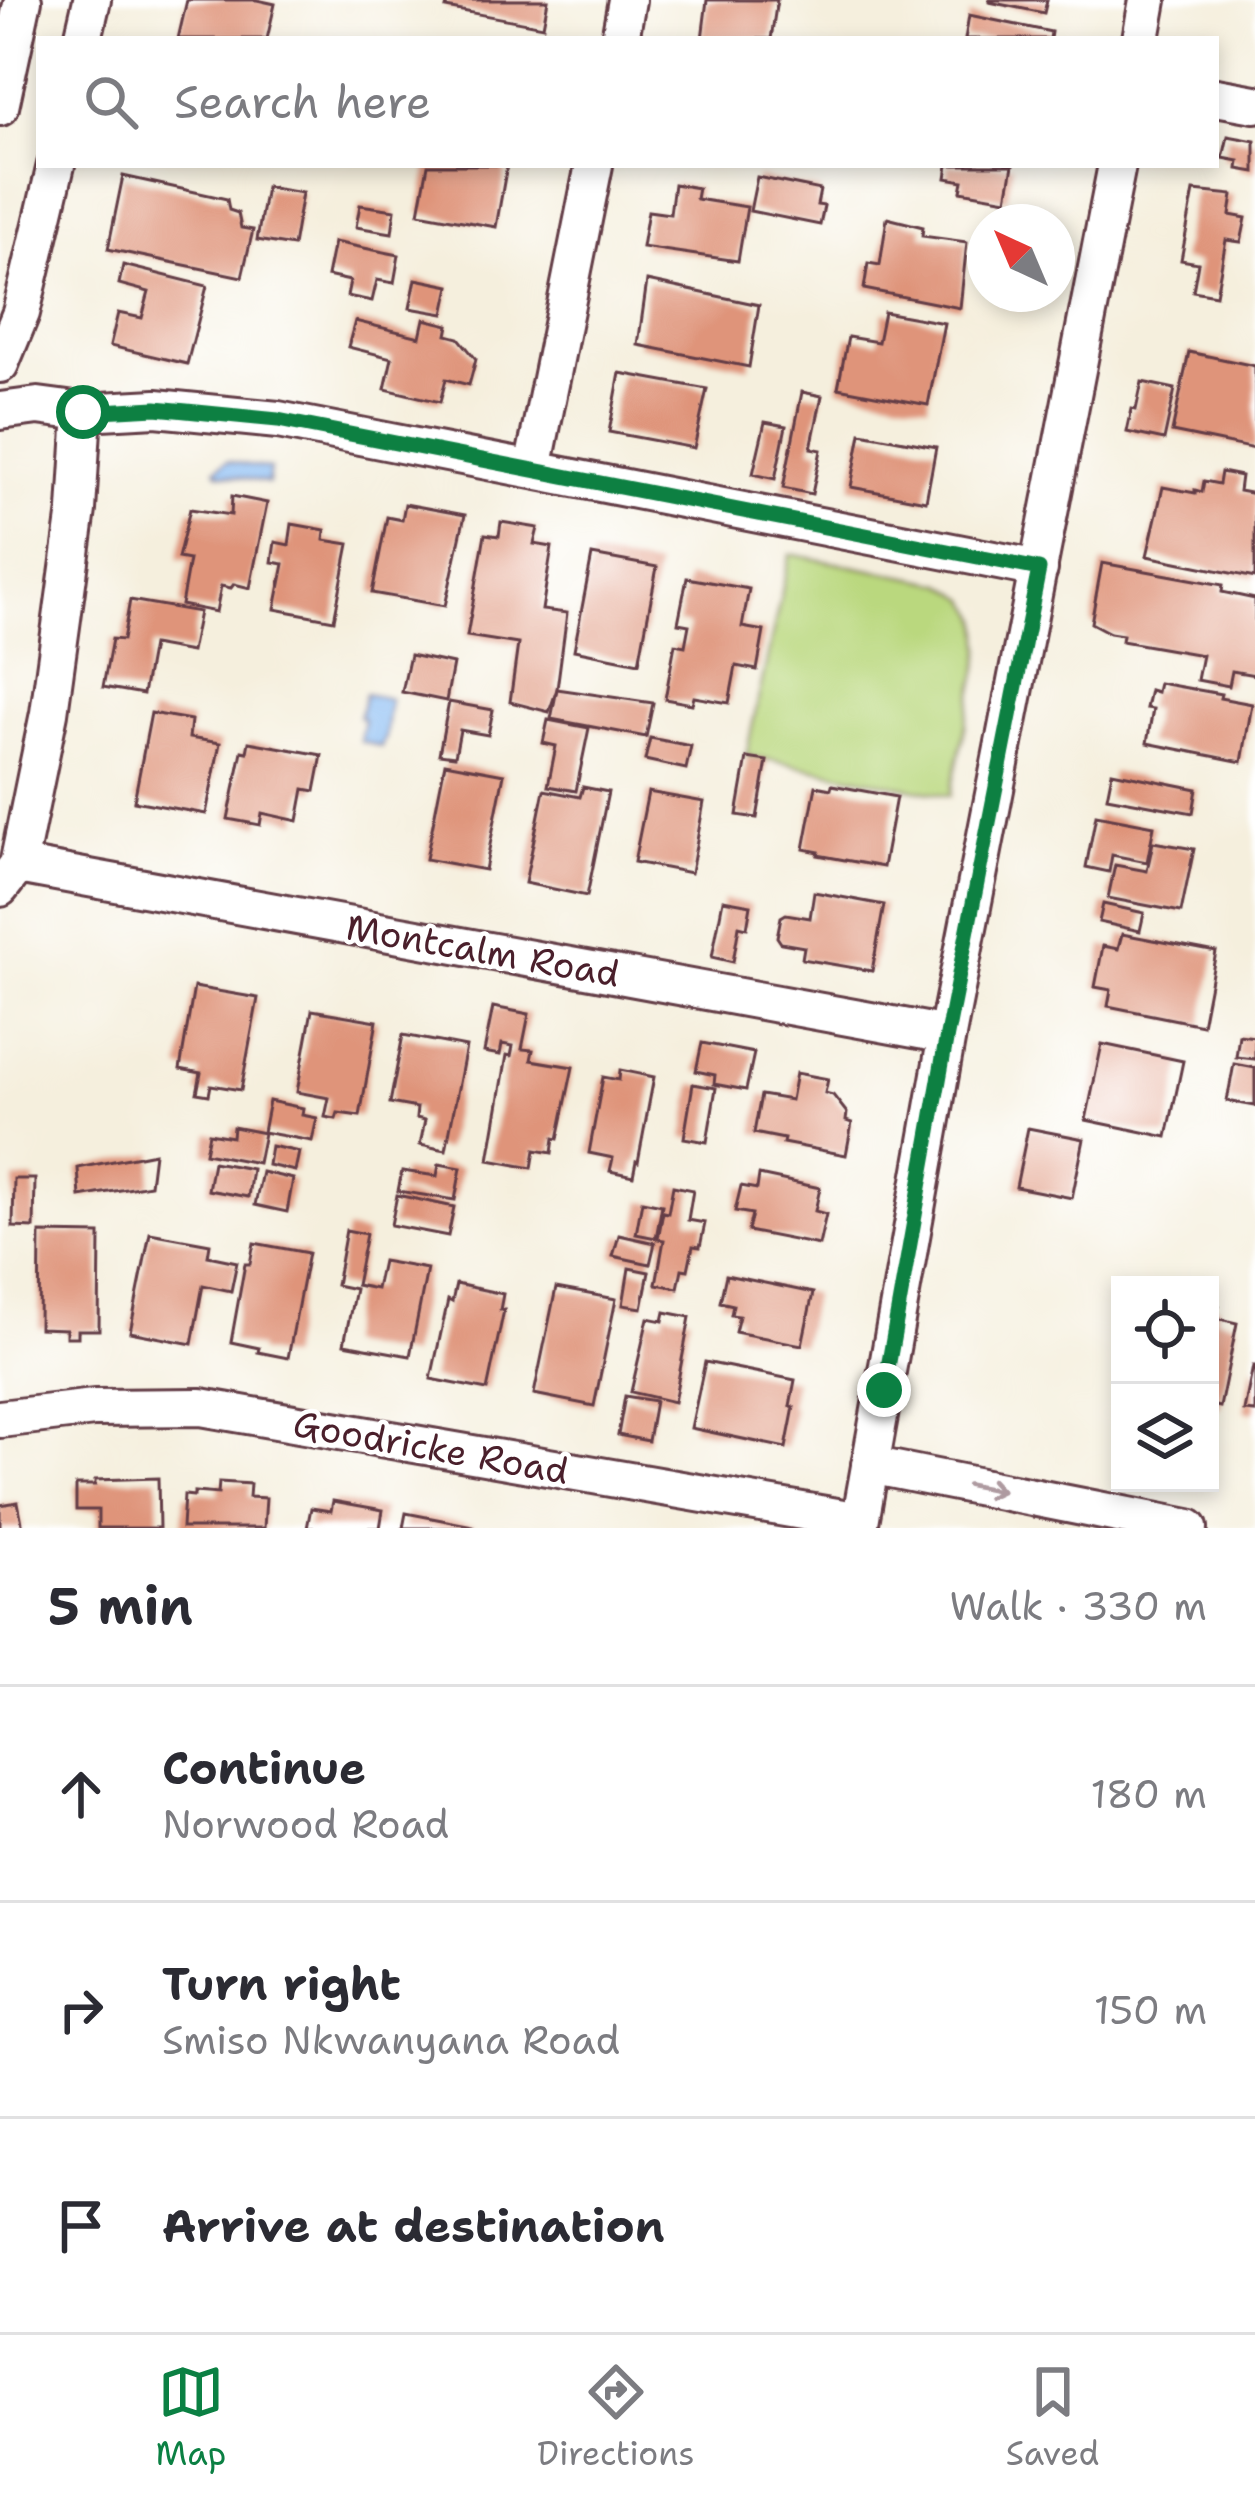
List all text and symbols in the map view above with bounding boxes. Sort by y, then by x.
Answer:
search box [36,36,1219,168]
icon: search [78,69,144,135]
text: Search here [174,72,431,132]
north arrow [967,204,1075,312]
route start [56,385,110,439]
street label: Montcalm Road [342,902,623,999]
map controls [1111,1276,1219,1492]
button: locate [1111,1276,1219,1384]
route end [857,1363,911,1417]
button: layers [1111,1384,1219,1492]
street label: Goodricke Road [289,1399,572,1496]
one-way arrow [965,1478,1004,1500]
text: 5 min [48,1572,193,1640]
text: Walk · 330 m [949,1580,1207,1632]
text: Continue [162,1738,366,1798]
icon: ahead [48,1761,114,1827]
text: 180 m [1091,1768,1207,1820]
text: Norwood Road [162,1798,449,1850]
text: Turn right [162,1954,401,2014]
icon: right [48,1977,114,2043]
text: 150 m [1094,1984,1207,2036]
text: Smiso Nkwanyana Road [162,2014,620,2066]
icon: arrive [48,2193,114,2259]
text: Arrive at destination [162,2196,665,2256]
tab: Map [156,2359,226,2476]
tab: Directions [537,2359,695,2476]
tab: Saved [1006,2359,1099,2476]

